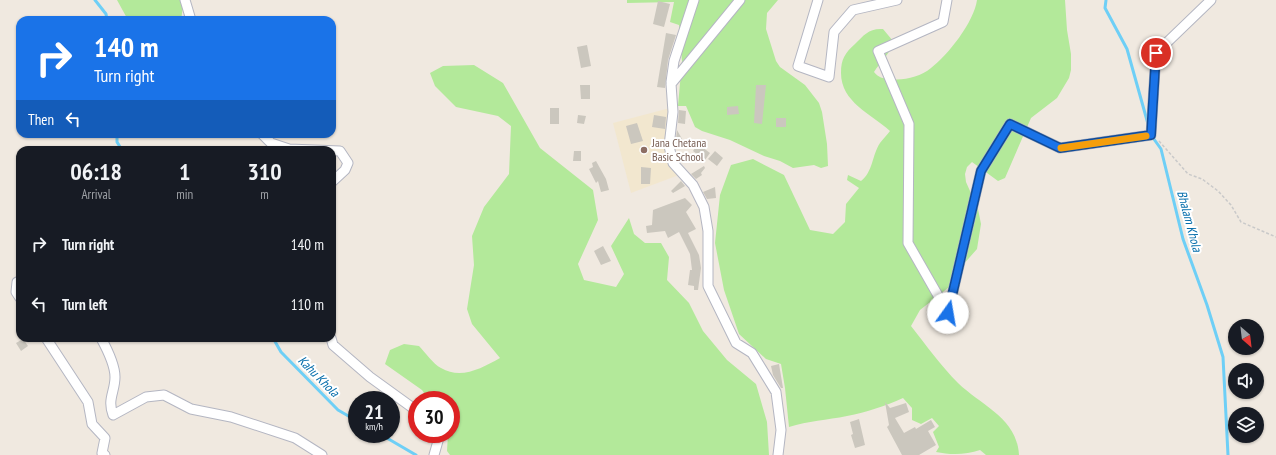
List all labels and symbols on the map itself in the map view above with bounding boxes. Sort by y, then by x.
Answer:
pin [1139,36,1173,70]
place label: Jana Chetana Basic School [651,135,706,164]
marker: Jana Chetana Basic School [639,145,649,155]
water label: Bhalam Khola [1173,189,1206,254]
position arrow [927,292,969,334]
north arrow [1228,319,1264,355]
water label: Kahu Khola [294,352,343,401]
speed limit sign: 30 [408,391,460,443]

